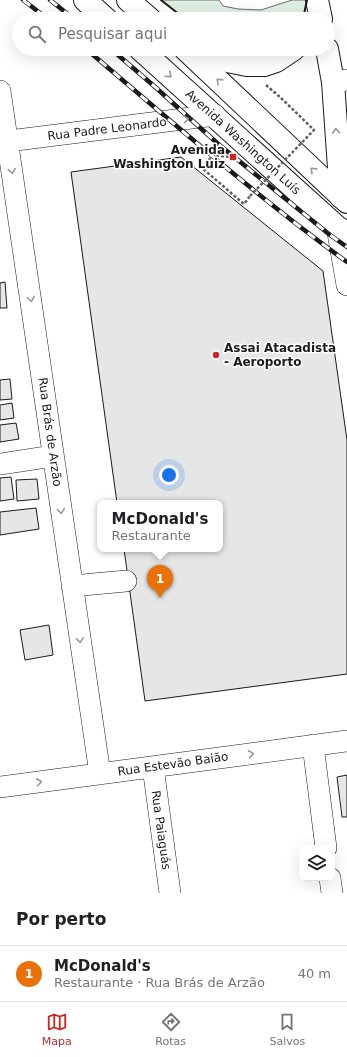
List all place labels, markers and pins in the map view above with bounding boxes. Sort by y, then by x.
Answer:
place label: Avenida Washington Luiz [113,143,225,171]
marker: Avenida Washington Luiz [228,152,238,162]
place label: Assai Atacadista - Aeroporto [224,341,336,369]
marker: Assai Atacadista - Aeroporto [211,350,221,360]
pin: 1 [147,565,173,598]

